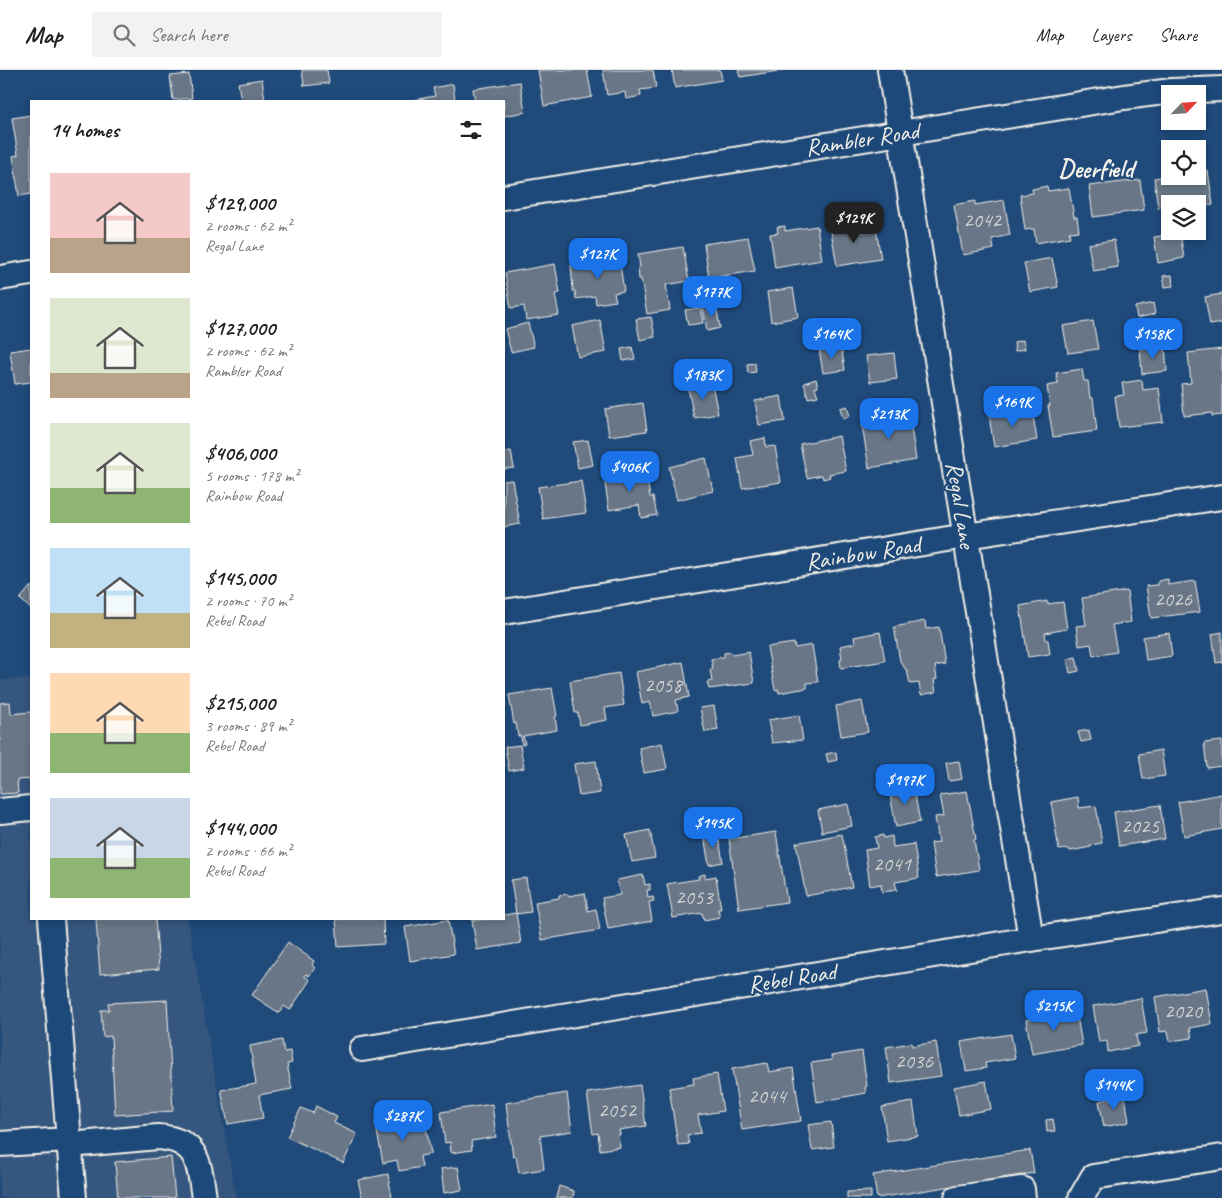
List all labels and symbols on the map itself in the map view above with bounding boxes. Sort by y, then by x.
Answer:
north arrow [1161,85,1206,130]
street label: Rambler Road [803,115,924,163]
district label: Deerfield [1059,153,1137,185]
pin: $129K [819,202,889,244]
house number: 2042 [963,207,1002,233]
pin: $127K [563,238,633,280]
pin: $177K [677,276,747,318]
pin: $164K [797,318,867,360]
pin: $158K [1118,318,1188,360]
pin: $183K [668,358,738,401]
pin: $169K [978,386,1048,428]
pin: $213K [854,398,924,440]
pin: $406K [595,450,665,493]
street label: Regal Lane [939,460,983,553]
street label: Rainbow Road [803,529,926,577]
house number: 2026 [1154,586,1192,612]
house number: 2058 [644,672,684,698]
pin: $197K [870,764,940,806]
pin: $145K [678,806,748,849]
house number: 2025 [1121,813,1160,839]
house number: 2041 [873,851,912,877]
house number: 2053 [675,884,714,910]
street label: Rebel Road [746,956,842,1000]
pin: $215K [1019,990,1089,1032]
house number: 2020 [1164,998,1203,1024]
house number: 2036 [895,1048,933,1074]
pin: $144K [1079,1068,1149,1111]
house number: 2044 [748,1083,788,1109]
house number: 2052 [598,1097,637,1123]
pin: $287K [368,1100,438,1142]

